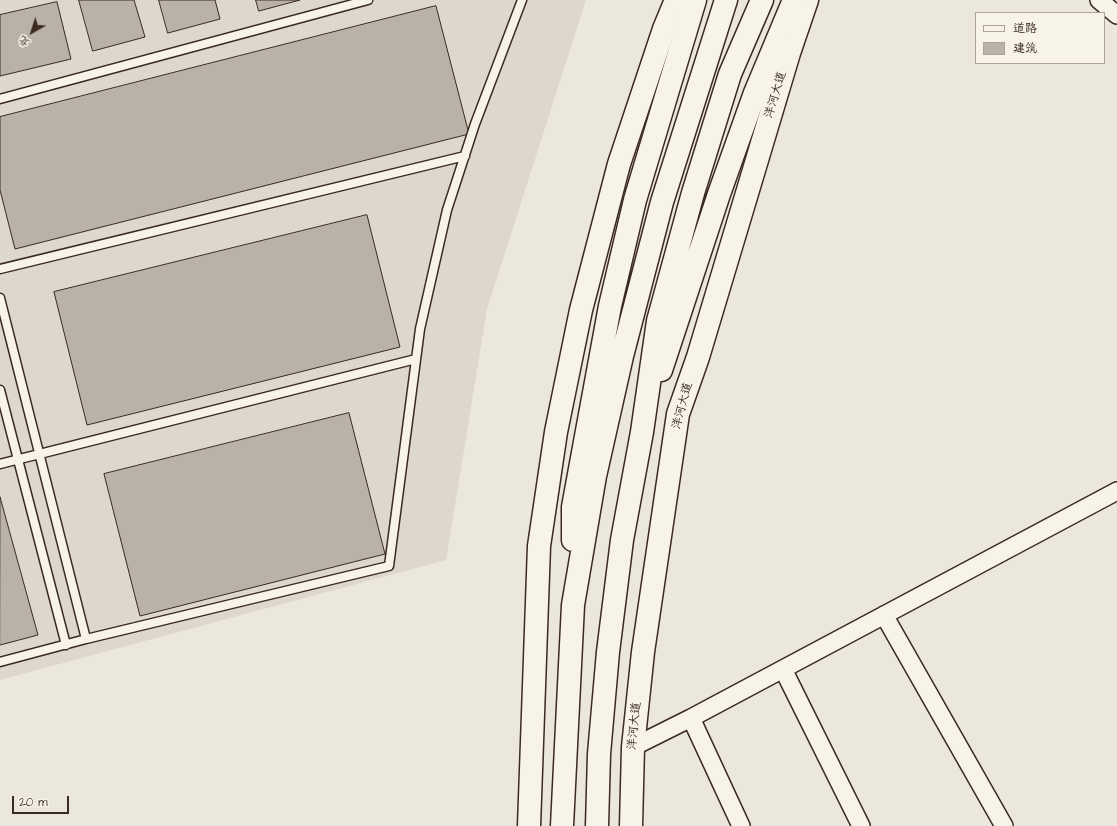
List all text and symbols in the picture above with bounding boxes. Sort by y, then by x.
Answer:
north arrow [12,12,52,52]
legend [975,12,1105,64]
text: 道路 [1013,20,1037,37]
text: 北 [15,32,33,51]
text: 建筑 [1013,40,1037,57]
street label: 洋河大道 [762,70,790,120]
street label: 洋河大道 [670,381,696,431]
street label: 洋河大道 [625,701,645,751]
scale bar [14,788,71,814]
text: 20 m [19,794,48,811]

